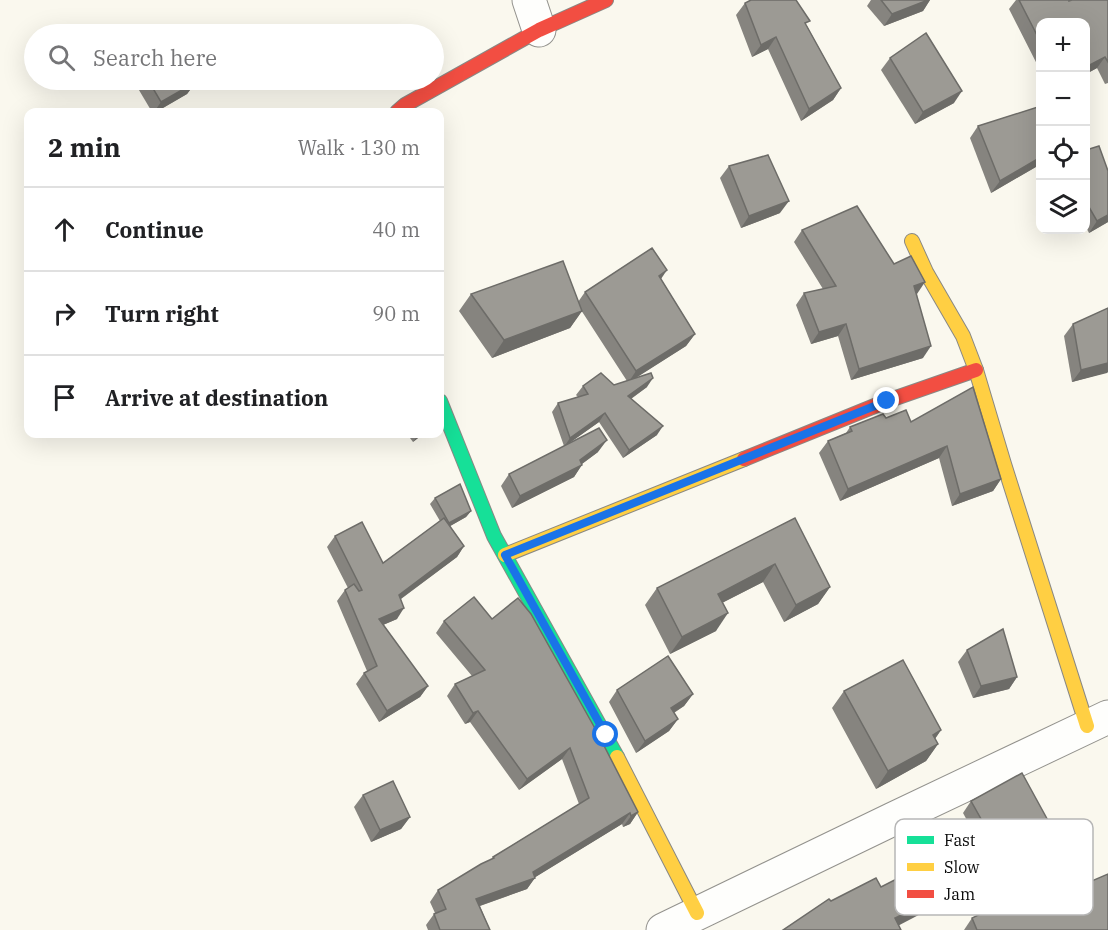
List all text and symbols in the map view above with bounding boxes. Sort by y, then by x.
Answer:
map controls [1036,18,1090,234]
button: + [1036,18,1090,72]
search box [24,24,444,90]
icon: search [45,41,78,74]
text: Search here [93,43,217,72]
button: − [1036,72,1090,126]
button: locate [1036,126,1090,180]
text: 2 min [48,130,121,164]
text: Walk · 130 m [298,134,420,161]
button: layers [1036,180,1090,234]
icon: ahead [48,213,81,246]
text: Continue [105,215,204,244]
text: 40 m [372,216,420,243]
icon: right [48,297,81,330]
text: Turn right [105,299,219,328]
text: 90 m [372,300,420,327]
icon: arrive [48,381,81,414]
text: Arrive at destination [105,383,328,412]
route end [873,387,899,413]
route start [592,721,618,747]
legend [895,819,1093,915]
text: Fast [944,830,976,850]
text: Slow [944,857,980,877]
text: Jam [944,884,975,904]

